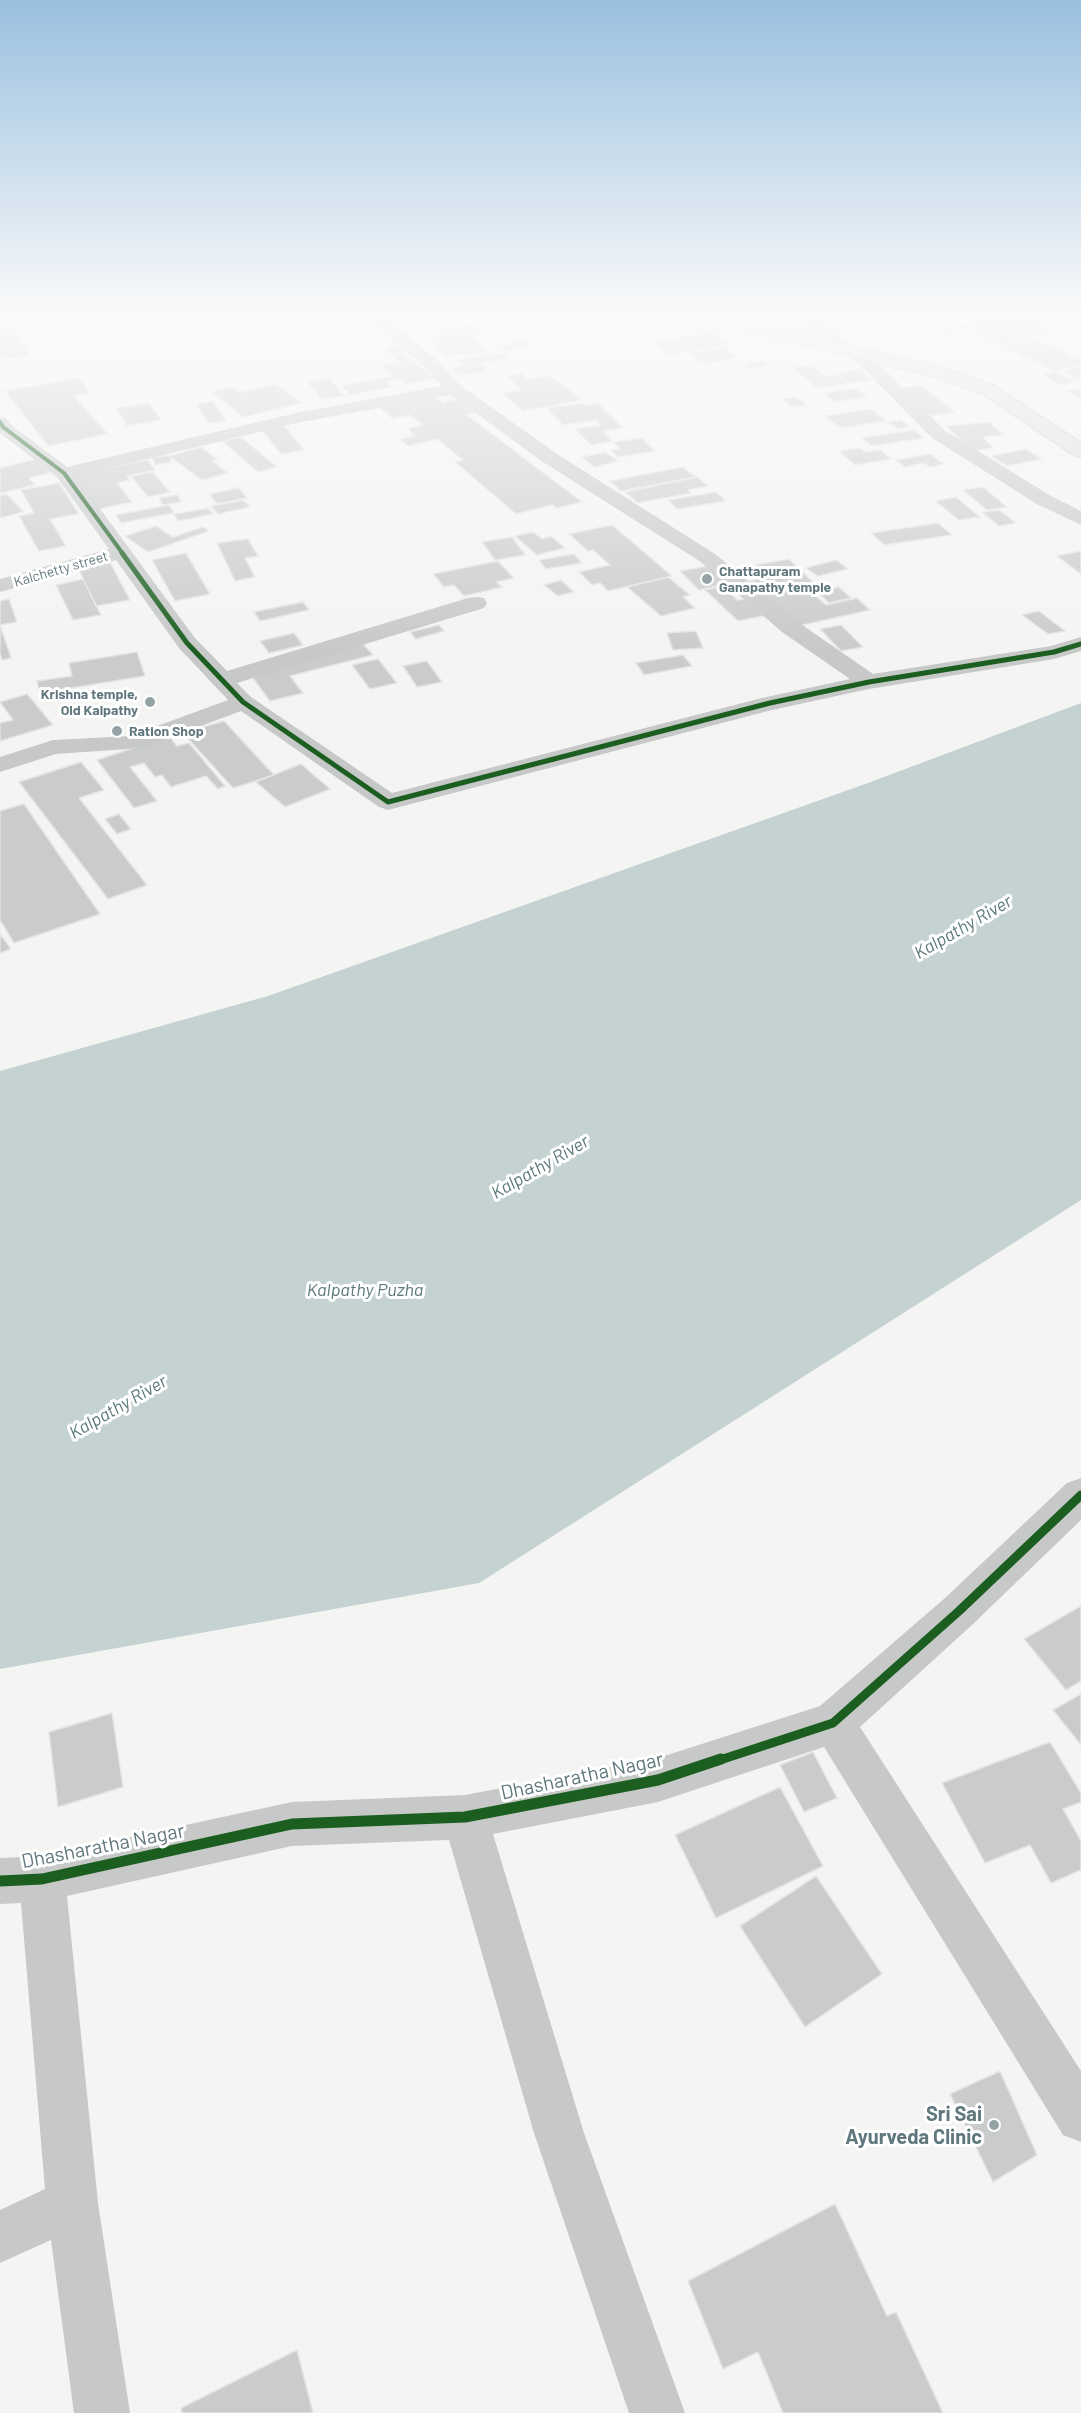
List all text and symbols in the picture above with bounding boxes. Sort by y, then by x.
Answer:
street label: Kalchetty street [12,548,110,590]
place label: Chattapuram Ganapathy temple [719,563,831,596]
marker: Chattapuram Ganapathy temple [700,572,714,586]
place label: Krishna temple, Old Kalpathy [41,686,138,718]
marker: Krishna temple, Old Kalpathy [143,695,157,709]
place label: Ration Shop [129,723,204,739]
marker: Ration Shop [110,724,124,738]
water label: Kalpathy River [910,890,1016,964]
water label: Kalpathy River [487,1130,593,1204]
water label: Kalpathy Puzha [307,1279,423,1301]
water label: Kalpathy River [65,1370,171,1444]
street label: Dhasharatha Nagar [499,1747,665,1805]
street label: Dhasharatha Nagar [19,1818,187,1874]
place label: Sri Sai Ayurveda Clinic [845,2102,982,2149]
marker: Sri Sai Ayurveda Clinic [987,2118,1001,2132]

